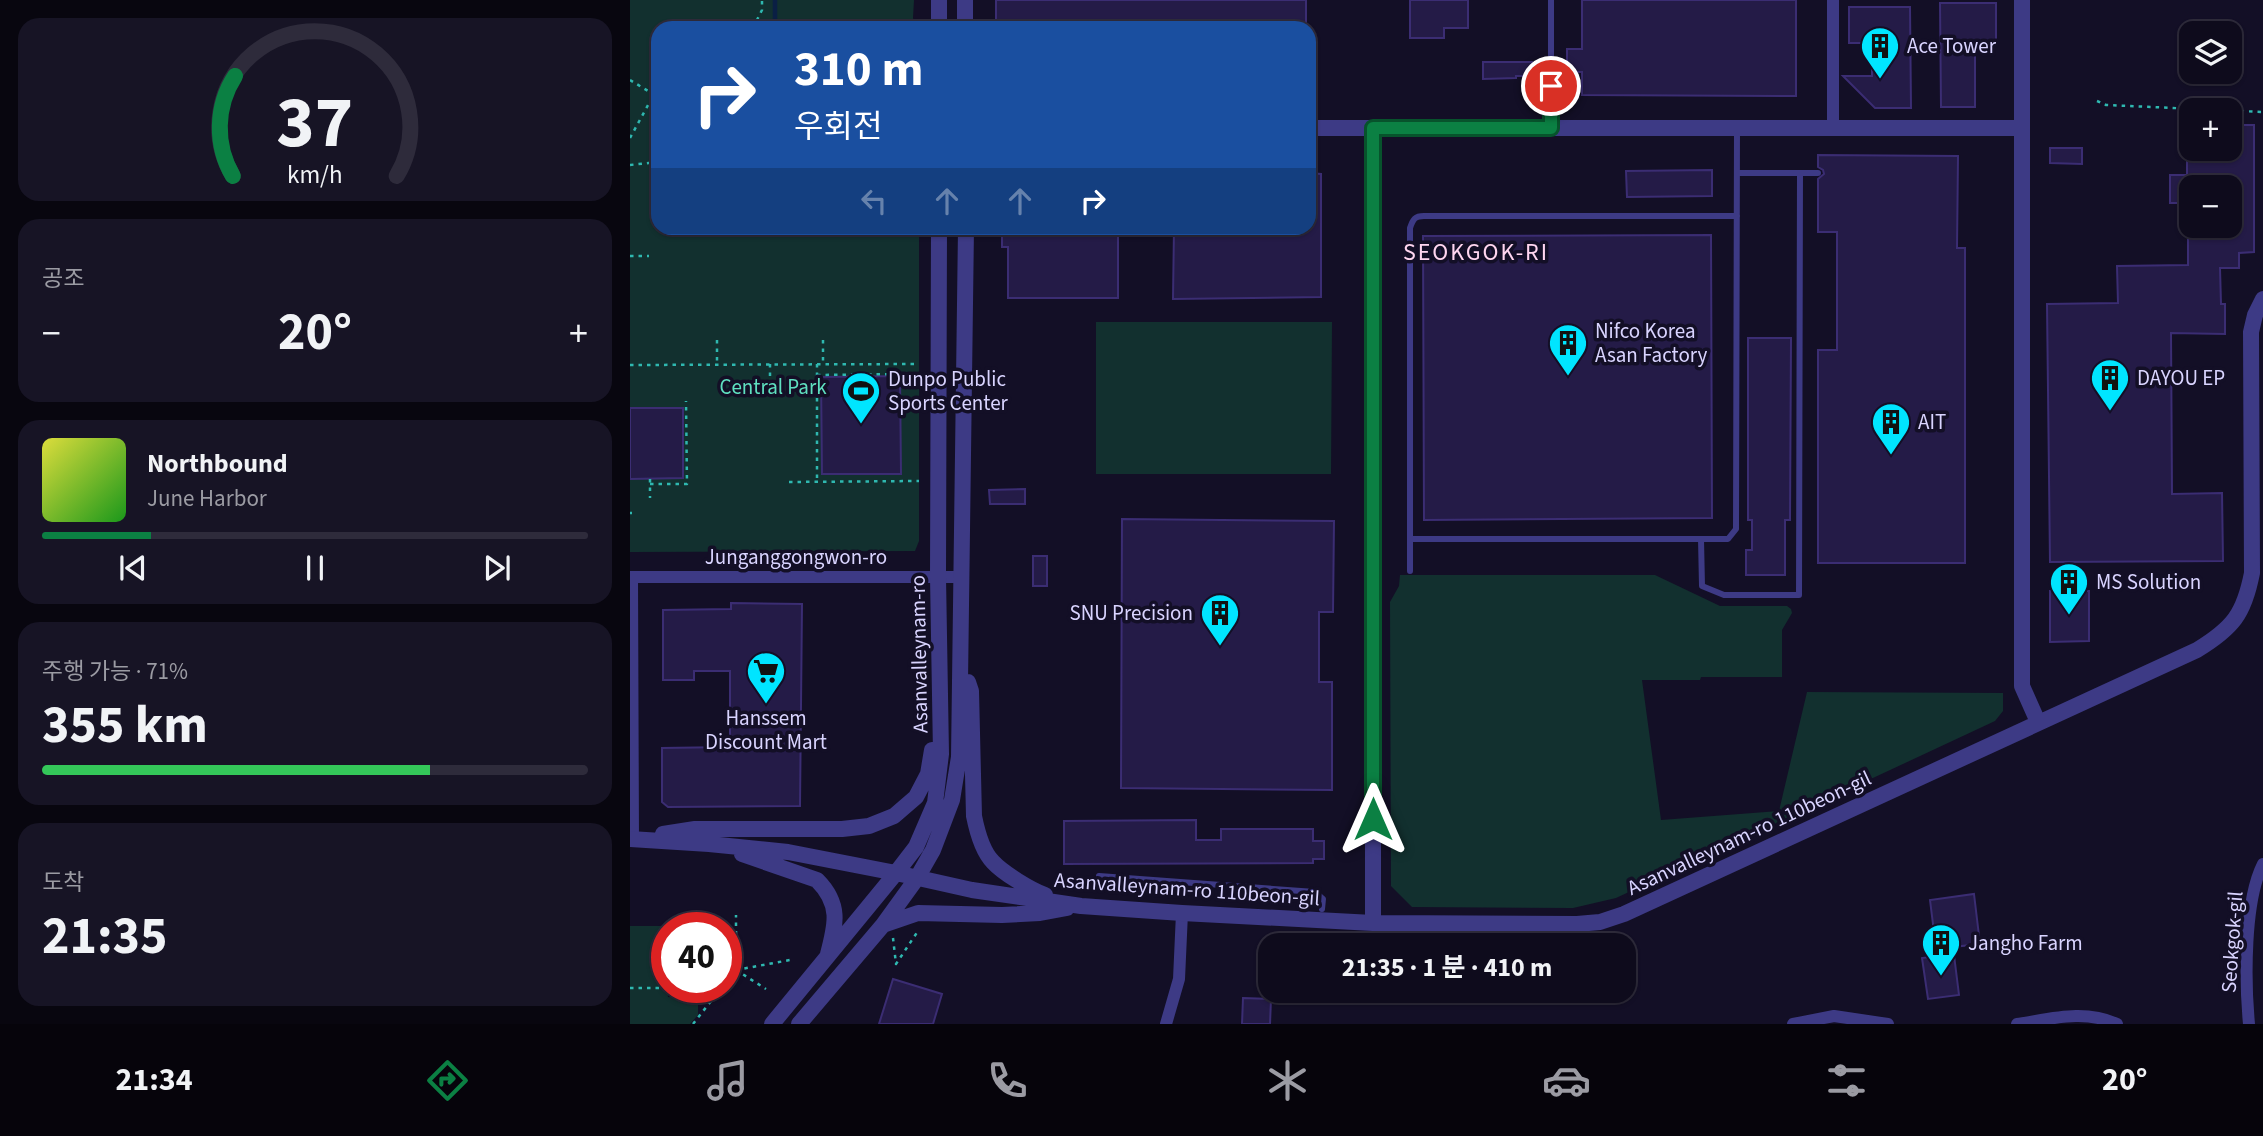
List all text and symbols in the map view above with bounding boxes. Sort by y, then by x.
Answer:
map controls [2179,21,2242,238]
button: layers [2179,21,2242,84]
building icon: Ace Tower [1859,25,1901,80]
place label: Ace Tower [1907,31,1997,61]
text: 310 m [794,35,923,105]
icon: right [679,49,770,140]
pin [1521,56,1581,116]
icon: arrive [1532,67,1570,105]
text: 37 [277,71,353,175]
button: + [2179,98,2242,161]
text: 우회전 [794,104,882,150]
text: km/h [287,156,343,192]
button: − [2179,175,2242,238]
icon: left [855,182,893,220]
icon: ahead [928,182,966,220]
icon: ahead [1001,182,1039,220]
icon: right [1074,182,1112,220]
district label: SEOKGOK-RI [1403,235,1549,270]
text: 공조 [42,262,84,295]
text: 20° [278,296,352,370]
text: − [42,307,61,361]
text: + [569,307,588,361]
place label: Nifco Korea Asan Factory [1595,316,1708,370]
building icon: Nifco Korea Asan Factory [1547,322,1589,377]
building icon: DAYOU EP [2089,357,2131,412]
place label: DAYOU EP [2137,363,2225,393]
place label: Dunpo Public Sports Center [888,364,1009,418]
sports icon: Dunpo Public Sports Center [840,370,882,425]
park label: Central Park [719,372,827,402]
building icon: AIT [1870,401,1912,456]
place label: AIT [1918,407,1946,437]
text: Northbound [147,445,288,482]
text: June Harbor [147,482,267,515]
street label: Junganggongwon-ro [705,542,887,572]
icon: previous [114,549,152,587]
icon: pause [296,549,334,587]
icon: next [478,549,516,587]
building icon: MS Solution [2048,561,2090,616]
place label: MS Solution [2096,567,2201,597]
street label: Asanvalleynam-ro [903,575,935,733]
building icon: SNU Precision [1199,592,1241,647]
place label: SNU Precision [1069,598,1193,628]
supermarket icon: Hanssem Discount Mart [745,650,787,705]
text: 주행 가능 · 71% [42,655,188,688]
text: 355 km [42,689,208,763]
place label: Hanssem Discount Mart [705,703,827,757]
street label: Asanvalleynam-ro 110beon-gil [1622,763,1876,903]
position arrow [1336,782,1410,856]
street label: Asanvalleynam-ro 110beon-gil [1053,865,1321,913]
text: 도착 [42,866,84,899]
street label: Seokgok-gil [2213,890,2251,994]
text: 21:35 [42,900,167,974]
speed limit sign: 40 [651,912,742,1003]
building icon: Jangho Farm [1920,922,1962,977]
place label: Jangho Farm [1968,928,2083,958]
text: 21:35 · 1 분 · 410 m [1342,949,1552,986]
icon: directions [423,1056,472,1105]
icon: music [703,1056,752,1105]
icon: phone [983,1056,1032,1105]
icon: climate [1263,1056,1312,1105]
icon: car [1542,1056,1591,1105]
icon: filters [1822,1056,1871,1105]
text: 21:34 [115,1057,193,1103]
text: 20° [2102,1057,2148,1103]

